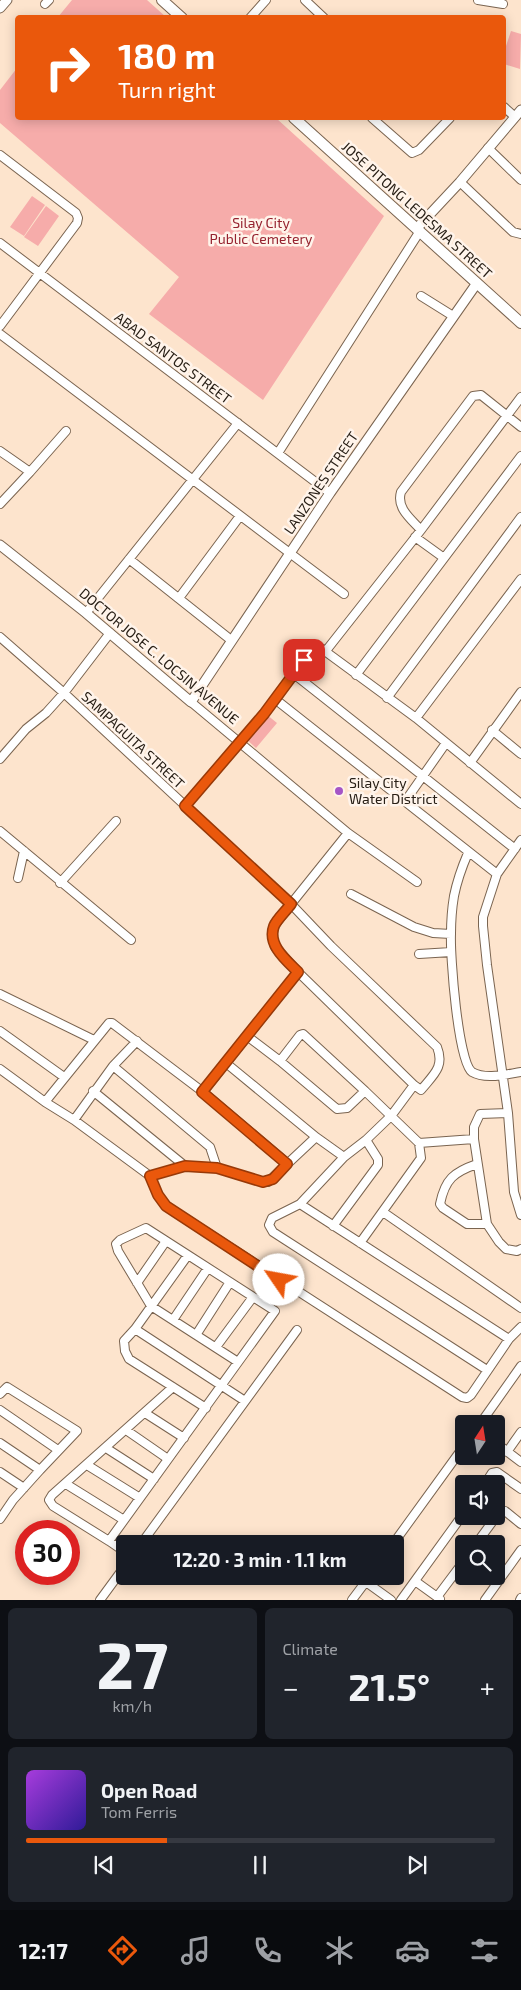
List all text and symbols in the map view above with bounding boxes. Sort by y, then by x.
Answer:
text: 180 m [118,34,215,76]
icon: right [35,35,100,100]
text: Turn right [118,76,216,102]
street label: JOSE PITONG LEDESMA STREET [339,138,496,282]
park label: Silay City Public Cemetery [210,214,313,247]
street label: ABAD SANTOS STREET [112,308,235,407]
street label: LANZONES STREET [280,428,361,537]
street label: DOCTOR JOSE C. LOCSIN AVENUE [76,584,243,727]
pin [283,639,325,681]
icon: arrive [290,646,318,674]
street label: SAMPAGUITA STREET [78,688,188,792]
place label: Silay City Water District [349,774,438,807]
marker: Silay City Water District [333,785,345,797]
position arrow [252,1253,304,1305]
north arrow [455,1415,505,1465]
map controls [455,1415,505,1585]
button: sound [455,1475,505,1525]
speed limit sign: 30 [15,1520,80,1585]
button: search [455,1535,505,1585]
text: 12:20 · 3 min · 1.1 km [173,1548,347,1571]
text: 27 [96,1624,168,1702]
text: Climate [283,1639,338,1658]
text: 21.5° [348,1663,430,1709]
text: − [283,1670,299,1704]
text: + [480,1670,495,1704]
text: km/h [112,1696,152,1715]
text: Open Road [101,1779,197,1802]
text: Tom Ferris [101,1802,177,1821]
icon: previous [90,1851,118,1879]
icon: pause [246,1851,274,1879]
icon: next [403,1851,431,1879]
icon: directions [105,1933,140,1968]
icon: music [178,1933,213,1968]
icon: phone [250,1933,285,1968]
icon: climate [322,1933,357,1968]
icon: car [395,1933,430,1968]
icon: filters [467,1933,502,1968]
text: 12:17 [19,1937,68,1963]

